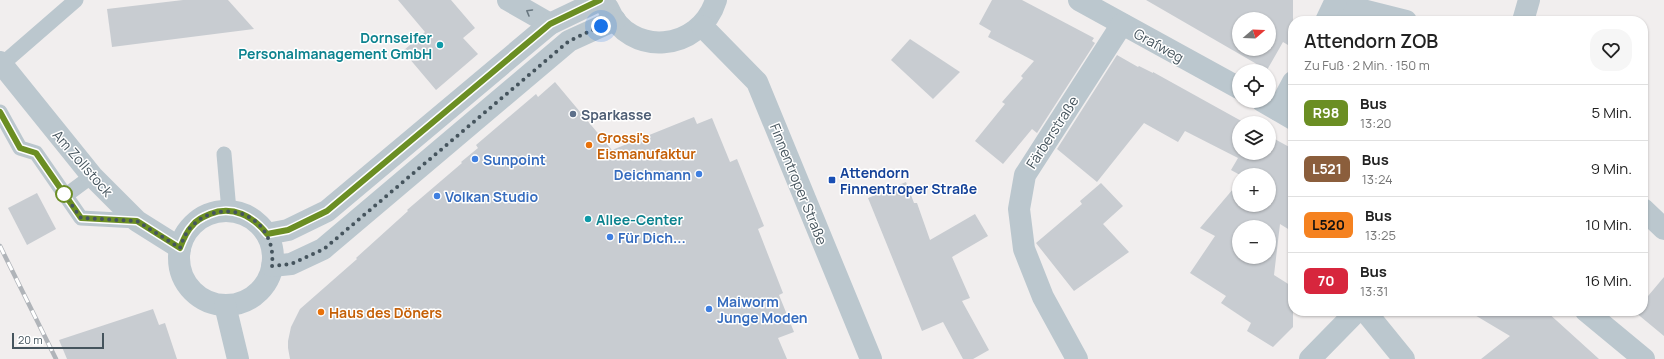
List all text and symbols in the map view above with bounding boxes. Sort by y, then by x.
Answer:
one-way arrow [526,10,533,17]
north arrow [1232,12,1276,56]
map controls [1232,12,1276,264]
your location [591,16,611,36]
street label: Grafweg [1131,24,1187,66]
place label: Dornseifer Personalmanagement GmbH [238,28,432,63]
text: Attendorn ZOB [1304,28,1438,54]
button: heart [1590,29,1632,71]
marker: Dornseifer Personalmanagement GmbH [435,40,445,50]
text: Zu Fuß · 2 Min. · 150 m [1304,56,1430,74]
button: locate [1232,64,1276,108]
street label: Färberstraße [1021,92,1083,172]
text: Bus [1360,93,1387,114]
text: 5 Min. [1592,102,1632,123]
text: R98 [1313,103,1339,122]
place label: Sparkasse [581,105,652,124]
marker: Sparkasse [568,109,578,119]
text: 13:20 [1360,114,1392,132]
button: layers [1232,116,1276,160]
street label: Finnentroper Straße [766,120,832,248]
street label: Am Zollstock [49,126,118,201]
place label: Grossi's Eismanufaktur [597,128,696,163]
marker: Grossi's Eismanufaktur [584,140,594,150]
text: Bus [1362,149,1389,170]
place label: Sunpoint [483,150,546,169]
marker: Sunpoint [470,154,480,164]
text: 9 Min. [1591,158,1632,179]
text: L521 [1312,159,1342,178]
place label: Attendorn Finnentroper Straße [840,163,977,198]
place label: Deichmann [614,165,691,184]
button: + [1232,168,1276,212]
marker: Deichmann [694,169,704,179]
text: 13:24 [1362,170,1393,188]
marker: Attendorn Finnentroper Straße [827,175,837,185]
unlabelled marker [55,185,73,203]
place label: Volkan Studio [445,187,538,206]
marker: Volkan Studio [432,191,442,201]
text: Bus [1365,205,1392,226]
place label: Allee-Center [596,210,683,229]
marker: Allee-Center [583,214,593,224]
text: 10 Min. [1585,214,1632,235]
text: L520 [1312,215,1345,234]
button: − [1232,220,1276,264]
text: 13:25 [1365,226,1396,244]
place label: Für Dich... [618,228,686,247]
marker: Für Dich... [605,232,615,242]
text: Bus [1360,261,1387,282]
text: 16 Min. [1585,270,1632,291]
text: 70 [1318,271,1334,290]
text: 13:31 [1360,282,1388,300]
place label: Maiworm Junge Moden [717,292,808,327]
place label: Haus des Döners [329,303,443,322]
marker: Maiworm Junge Moden [704,304,714,314]
marker: Haus des Döners [316,307,326,317]
scale bar [12,331,104,350]
text: 20 m [18,332,43,347]

